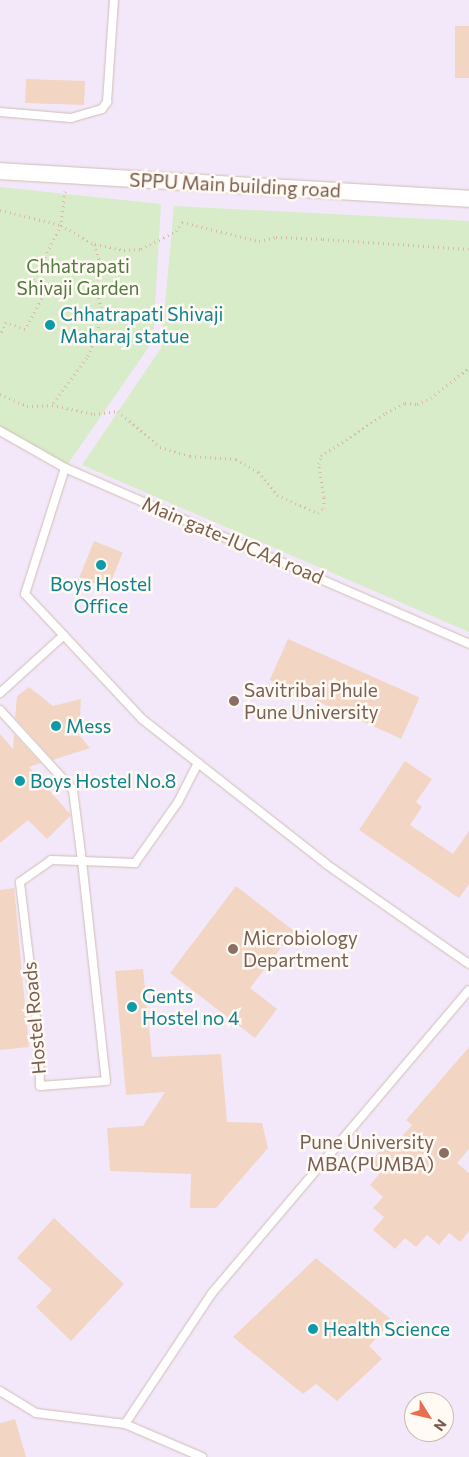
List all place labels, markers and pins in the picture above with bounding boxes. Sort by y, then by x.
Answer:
place label: Chhatrapati Shivaji Maharaj statue [60,303,223,347]
marker: Chhatrapati Shivaji Maharaj statue [44,319,56,331]
marker: Boys Hostel Office [95,559,107,571]
place label: Boys Hostel Office [50,573,152,617]
place label: Savitribai Phule Pune University [244,679,379,723]
marker: Savitribai Phule Pune University [228,695,240,707]
place label: Mess [66,715,111,737]
marker: Mess [50,720,62,732]
place label: Boys Hostel No.8 [30,770,176,792]
marker: Boys Hostel No.8 [14,775,26,787]
place label: Microbiology Department [243,927,358,971]
marker: Microbiology Department [227,943,239,955]
place label: Gents Hostel no 4 [142,985,239,1029]
marker: Gents Hostel no 4 [126,1001,138,1013]
place label: Pune University MBA(PUMBA) [299,1131,434,1175]
marker: Pune University MBA(PUMBA) [438,1147,450,1159]
place label: Health Science [323,1318,450,1340]
marker: Health Science [307,1323,319,1335]

